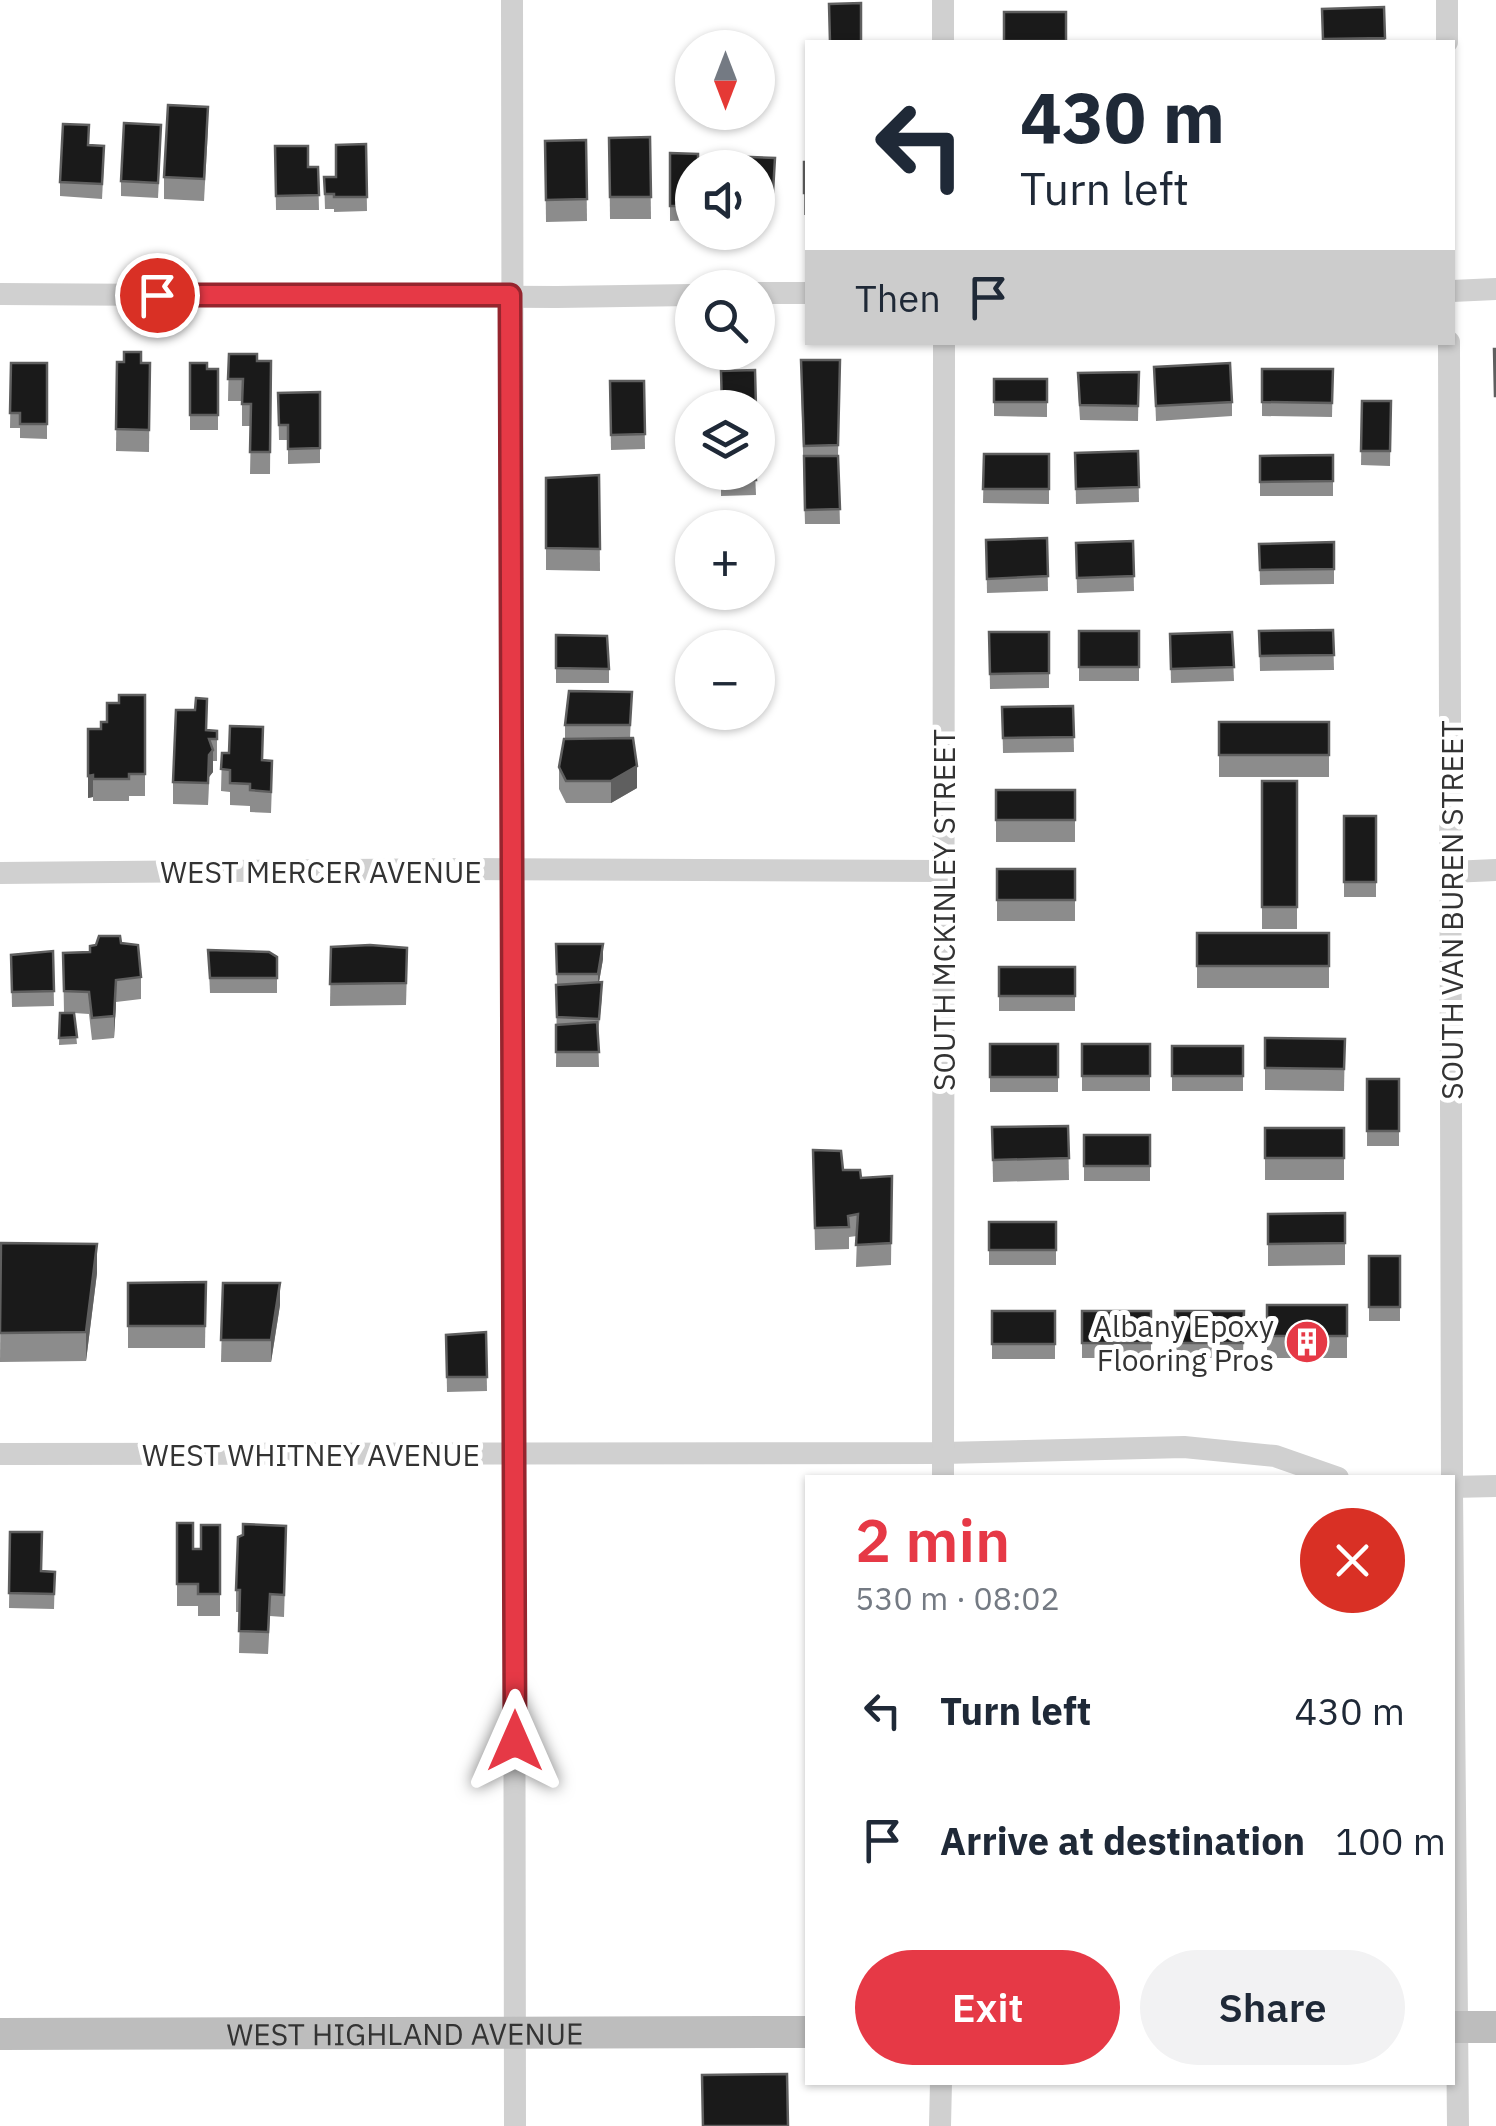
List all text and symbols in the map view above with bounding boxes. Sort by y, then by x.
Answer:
north arrow [675,30,775,130]
map controls [675,30,775,730]
text: 430 m [1020,71,1225,162]
icon: left [855,80,985,210]
button: sound [675,150,775,250]
text: Turn left [1020,159,1189,217]
pin [115,253,200,338]
icon: arrive [130,268,185,323]
button: search [675,270,775,370]
icon: arrive [961,270,1016,325]
text: Then [855,273,941,322]
button: layers [675,390,775,490]
button: + [675,510,775,610]
button: − [675,630,775,730]
street label: SOUTH VAN BUREN STREET [1432,720,1471,1100]
street label: SOUTH MCKINLEY STREET [924,729,963,1091]
street label: WEST MERCER AVENUE [160,852,482,891]
place label: Albany Epoxy Flooring Pros [1093,1306,1274,1379]
building icon: Albany Epoxy Flooring Pros [1284,1319,1330,1365]
street label: WEST WHITNEY AVENUE [142,1435,480,1474]
text: 2 min [855,1500,1010,1579]
button: close [1300,1508,1405,1613]
text: 530 m · 08:02 [855,1577,1060,1619]
icon: left [855,1683,910,1738]
text: Turn left [940,1686,1091,1735]
text: 430 m [1294,1686,1405,1735]
position arrow [463,1689,567,1793]
icon: arrive [855,1813,910,1868]
text: Arrive at destination [940,1816,1305,1865]
text: 100 m [1335,1816,1446,1865]
button: Exit [855,1950,1120,2065]
button: Share [1140,1950,1405,2065]
street label: WEST HIGHLAND AVENUE [226,2013,584,2053]

